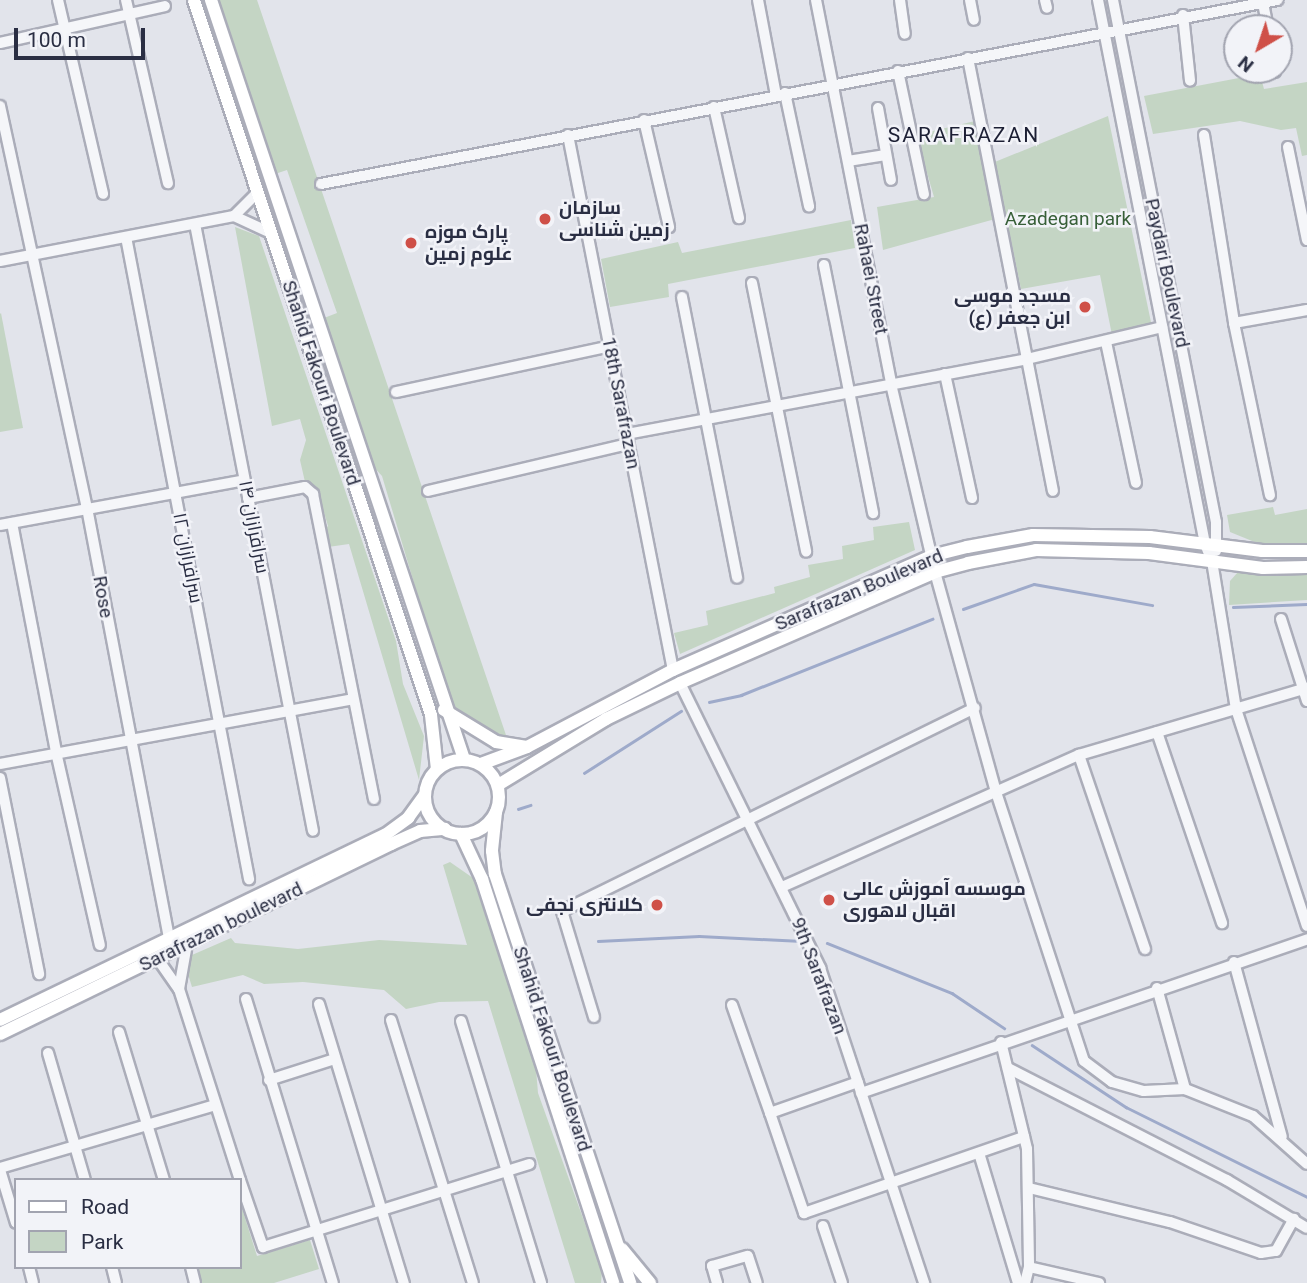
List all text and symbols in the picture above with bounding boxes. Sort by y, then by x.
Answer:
scale bar [18,14,149,58]
north arrow [1223,14,1293,84]
text: 100 m [27,28,86,52]
text: N [1233,51,1258,77]
district label: SARAFRAZAN [889,122,1039,148]
street label: Paydari Boulevard [1140,196,1194,350]
place label: سازمان زمین شناسی [559,197,670,241]
park label: Azadegan park [1005,208,1131,230]
marker: سازمان زمین شناسی [537,211,553,227]
place label: پارک موزه علوم زمین [425,221,512,265]
street label: Rahaei Street [849,222,893,336]
marker: پارک موزه علوم زمین [403,235,419,251]
street label: Shahid Fakouri Boulevard [277,278,365,488]
place label: مسجد موسی ابن جعفر (ع) [954,285,1071,329]
marker: مسجد موسی ابن جعفر (ع) [1077,299,1093,315]
street label: 18th Sarafrazan [597,335,645,471]
street label: سرافرازان ۱۴ [234,478,274,576]
street label: سرافرازان ۱۲ [168,511,208,605]
street label: Sarafrazan Boulevard [772,544,946,636]
street label: Rose [88,574,118,620]
street label: Sarafrazan boulevard [136,878,306,976]
place label: موسسه آموزش عالی اقبال لاهوری [843,878,1026,922]
marker: موسسه آموزش عالی اقبال لاهوری [821,892,837,908]
place label: کلانتری نجفی [526,894,643,916]
marker: کلانتری نجفی [649,897,665,913]
street label: 9th Sarafrazan [786,914,852,1038]
street label: Shahid Fakouri Boulevard [508,944,596,1154]
legend [14,1178,242,1269]
text: Road [81,1195,129,1219]
text: Park [81,1230,123,1254]

